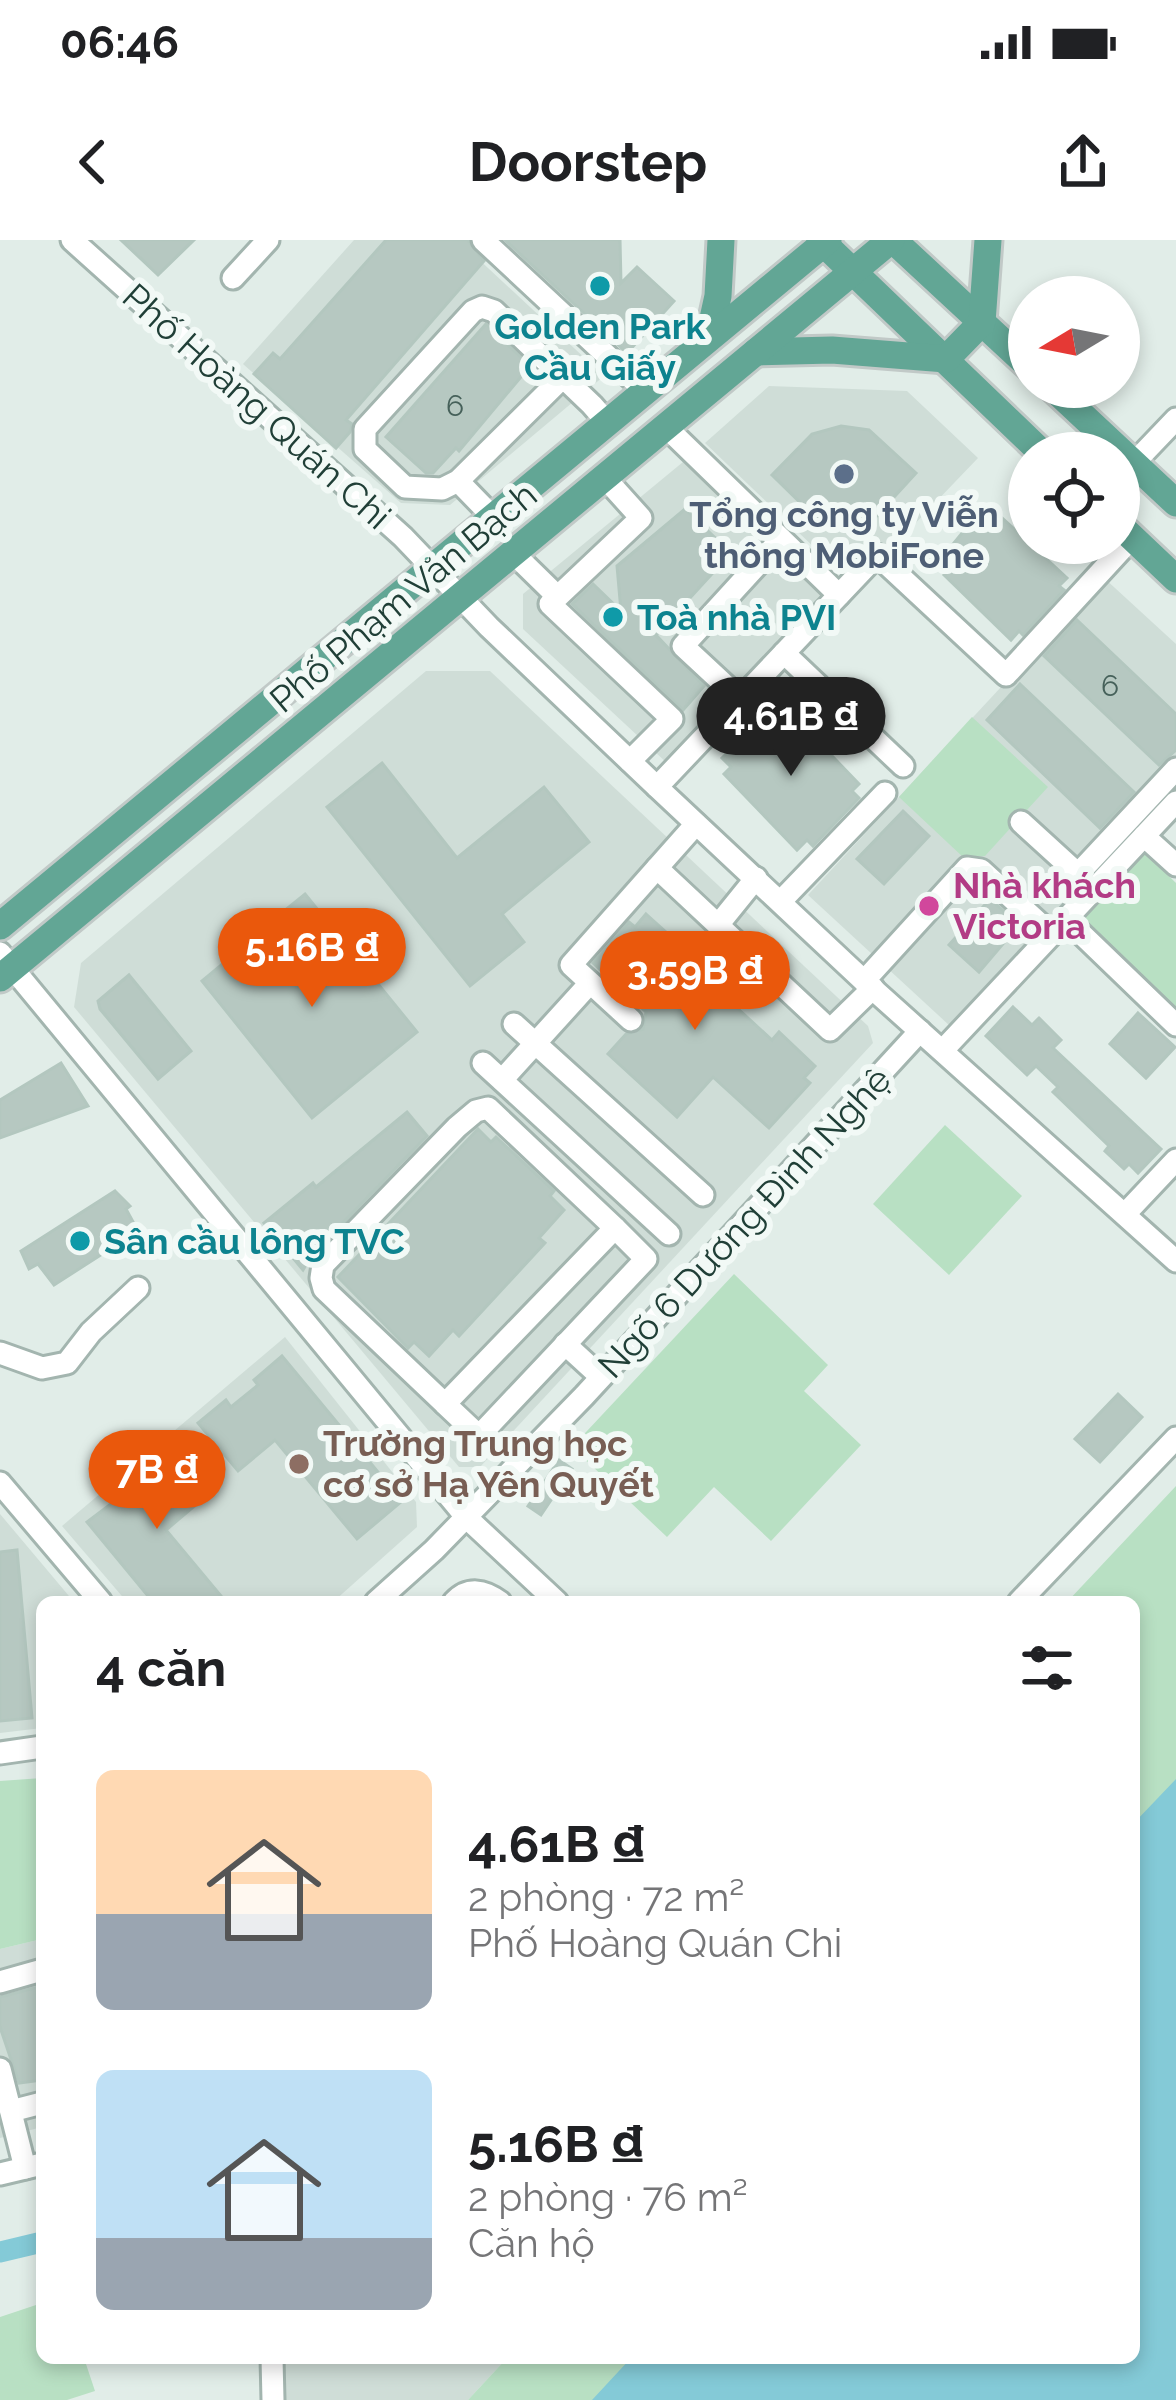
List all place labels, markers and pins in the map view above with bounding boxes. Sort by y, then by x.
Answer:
marker: Golden Park Cầu Giấy [587,273,613,299]
place label: Golden Park Cầu Giấy [494,305,707,388]
marker: Tổng công ty Viễn thông MobiFone [831,461,857,487]
place label: Tổng công ty Viễn thông MobiFone [689,493,999,576]
place label: Toà nhà PVI [637,596,836,638]
marker: Toà nhà PVI [600,604,626,630]
pin: 4.61B ₫ [680,677,902,779]
place label: Nhà khách Victoria [953,864,1136,947]
marker: Nhà khách Victoria [916,893,942,919]
pin: 5.16B ₫ [201,908,423,1010]
pin: 3.59B ₫ [584,931,806,1033]
place label: Sân cầu lông TVC [104,1220,405,1262]
marker: Sân cầu lông TVC [67,1228,93,1254]
place label: Trường Trung học cơ sở Hạ Yên Quyết [323,1422,654,1505]
pin: 7B ₫ [86,1430,228,1532]
marker: Trường Trung học cơ sở Hạ Yên Quyết [286,1451,312,1477]

